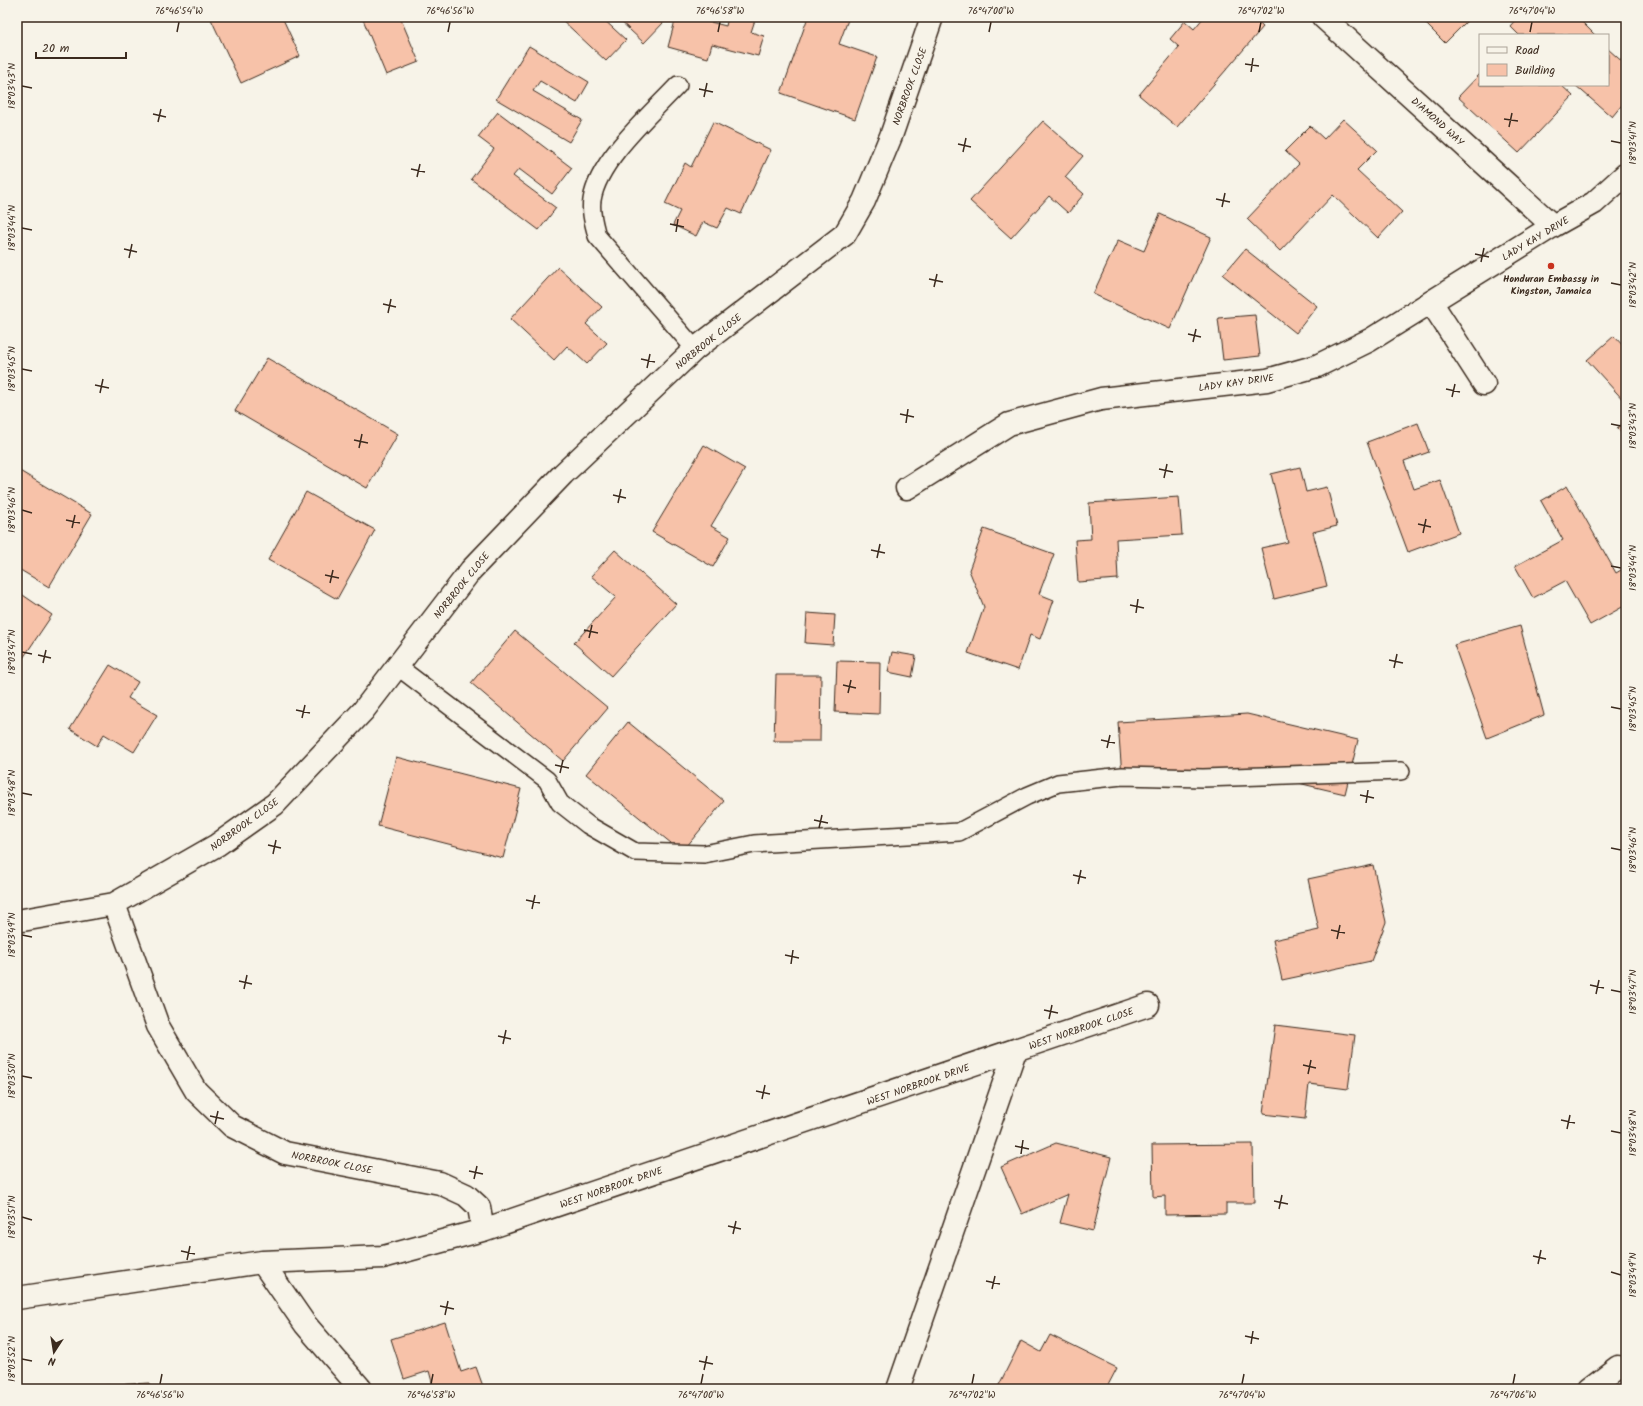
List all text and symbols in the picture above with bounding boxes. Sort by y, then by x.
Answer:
text: 76°46'54"W [155,3,203,19]
text: 76°46'56"W [426,3,474,19]
text: 76°46'58"W [696,3,744,19]
text: 76°47'00"W [968,3,1014,19]
text: 76°47'02"W [1237,3,1285,19]
text: 76°47'04"W [1509,3,1556,19]
scale bar [36,34,126,60]
legend [1479,34,1609,86]
text: 20 m [42,39,70,58]
text: Road [1515,41,1540,60]
street label: NORBROOK CLOSE [888,44,932,128]
text: Building [1515,61,1555,80]
text: 18°03'43"N [4,63,20,109]
street label: DIAMOND WAY [1407,94,1468,151]
text: 18°03'41"N [1625,121,1641,165]
text: 18°03'44"N [4,205,20,251]
street label: LADY KAY DRIVE [1499,212,1573,265]
marker: Honduran Embassy in Kingston, Jamaica [1546,261,1556,271]
text: 18°03'42"N [1625,262,1641,308]
place label: Honduran Embassy in Kingston, Jamaica [1503,271,1599,299]
street label: NORBROOK CLOSE [672,309,746,374]
text: 18°03'45"N [4,346,20,392]
street label: LADY KAY DRIVE [1197,370,1276,396]
text: 18°03'43"N [1625,403,1641,449]
text: 18°03'46"N [4,487,20,533]
text: 18°03'44"N [1625,545,1641,591]
street label: NORBROOK CLOSE [430,548,494,622]
text: 18°03'47"N [4,629,20,674]
text: 18°03'45"N [1625,686,1641,732]
text: 18°03'48"N [4,770,20,816]
street label: NORBROOK CLOSE [207,794,283,855]
text: 18°03'46"N [1625,827,1641,873]
text: 18°03'49"N [4,912,20,958]
text: 18°03'47"N [1625,969,1641,1014]
street label: WEST NORBROOK CLOSE [1027,1003,1137,1054]
text: 18°03'50"N [4,1053,20,1099]
street label: WEST NORBROOK DRIVE [865,1059,973,1110]
text: 18°03'48"N [1625,1110,1641,1156]
street label: NORBROOK CLOSE [290,1147,375,1179]
street label: WEST NORBROOK DRIVE [558,1162,666,1213]
text: 18°03'51"N [4,1195,20,1239]
text: 18°03'49"N [1625,1252,1641,1298]
north arrow [34,1332,74,1372]
text: 18°03'52"N [4,1336,20,1382]
text: N [47,1351,57,1370]
text: 76°46'56"W [136,1387,184,1403]
text: 76°46'58"W [407,1387,455,1403]
text: 76°47'00"W [678,1387,724,1403]
text: 76°47'02"W [948,1387,996,1403]
text: 76°47'04"W [1219,1387,1266,1403]
text: 76°47'06"W [1490,1387,1537,1403]

